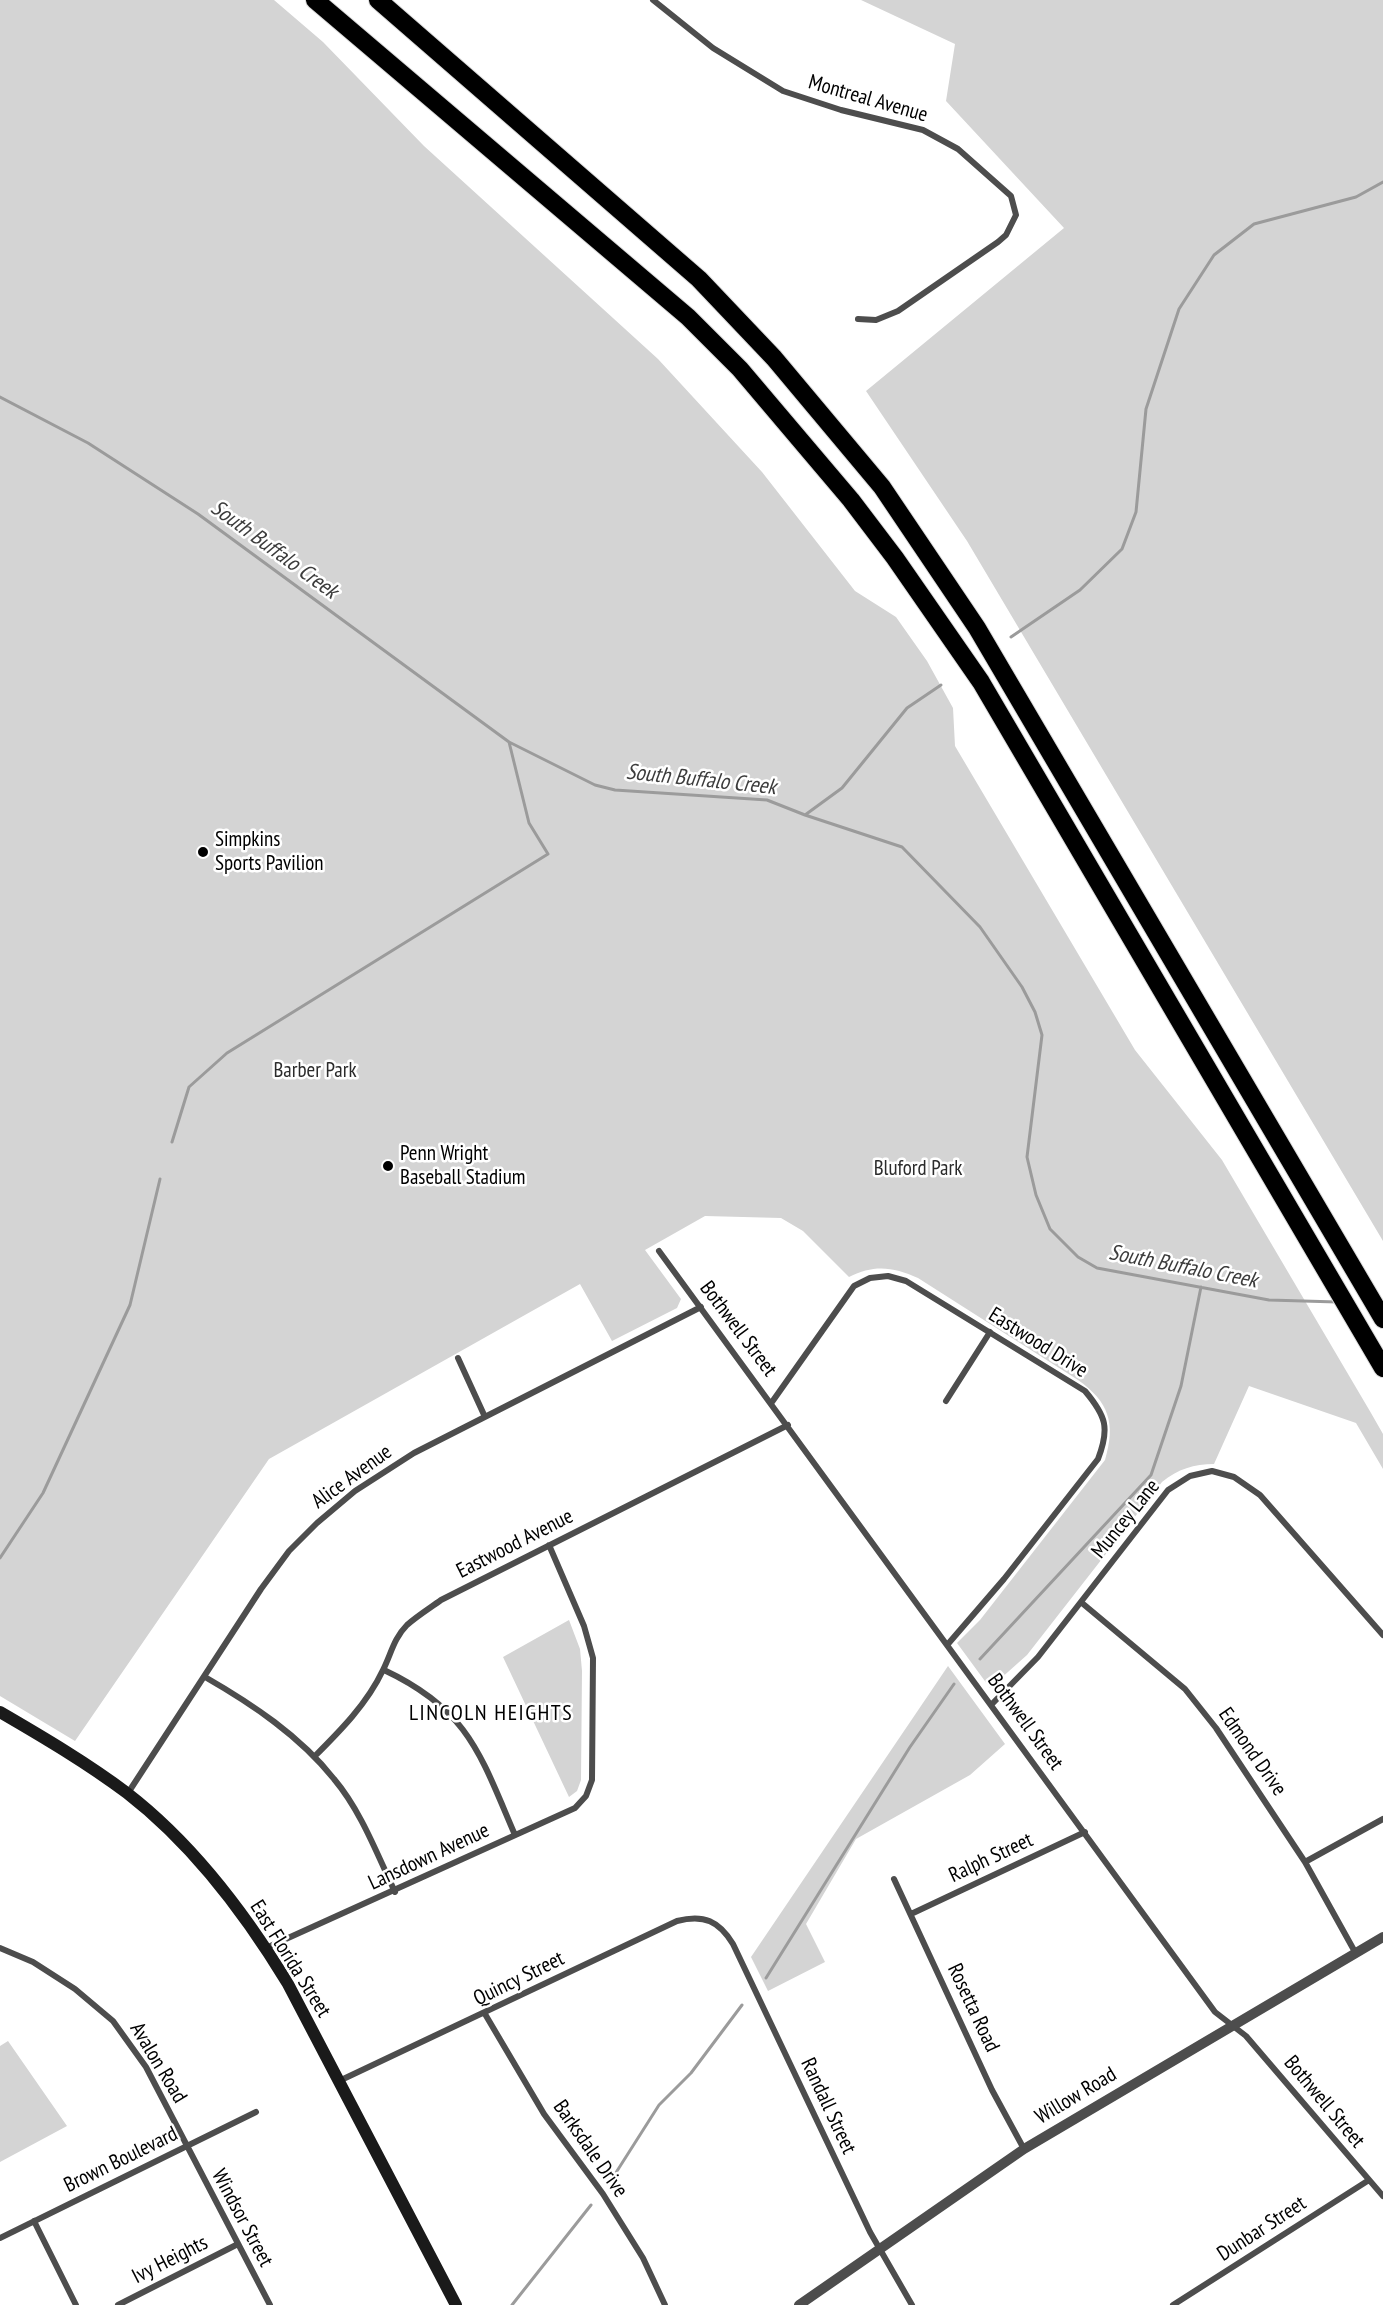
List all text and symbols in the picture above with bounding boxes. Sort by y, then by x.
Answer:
street label: Montreal Avenue [806,70,930,128]
water label: South Buffalo Creek [205,495,343,605]
water label: South Buffalo Creek [625,759,777,801]
place label: Simpkins Sports Pavilion [215,827,324,877]
marker: Simpkins Sports Pavilion [196,845,210,859]
park label: Barber Park [273,1058,357,1084]
place label: Penn Wright Baseball Stadium [400,1141,525,1191]
park label: Bluford Park [874,1156,962,1182]
marker: Penn Wright Baseball Stadium [381,1159,395,1173]
water label: South Buffalo Creek [1107,1240,1259,1294]
street label: Bothwell Street [694,1276,782,1382]
street label: Eastwood Drive [984,1303,1092,1383]
street label: Alice Avenue [307,1440,397,1514]
street label: Muncey Lane [1087,1474,1165,1564]
street label: Eastwood Avenue [453,1504,577,1584]
street label: Bothwell Street [982,1669,1068,1775]
district label: LINCOLN HEIGHTS [409,1701,573,1727]
street label: Edmond Drive [1212,1703,1292,1801]
street label: Lansdown Avenue [365,1818,493,1896]
street label: Ralph Street [945,1828,1037,1888]
street label: East Florida Street [244,1896,336,2022]
street label: Quincy Street [470,1946,568,2012]
street label: Rosetta Road [942,1960,1004,2056]
street label: Avalon Road [124,2018,192,2108]
street label: Bothwell Street [1278,2051,1370,2153]
street label: Randall Street [795,2054,861,2158]
street label: Willow Road [1031,2062,1121,2130]
street label: Barksdale Drive [547,2096,633,2202]
street label: Brown Boulevard [60,2122,182,2198]
street label: Windsor Street [206,2165,278,2271]
street label: Dunbar Street [1213,2191,1311,2267]
street label: Ivy Heights [128,2230,212,2290]

